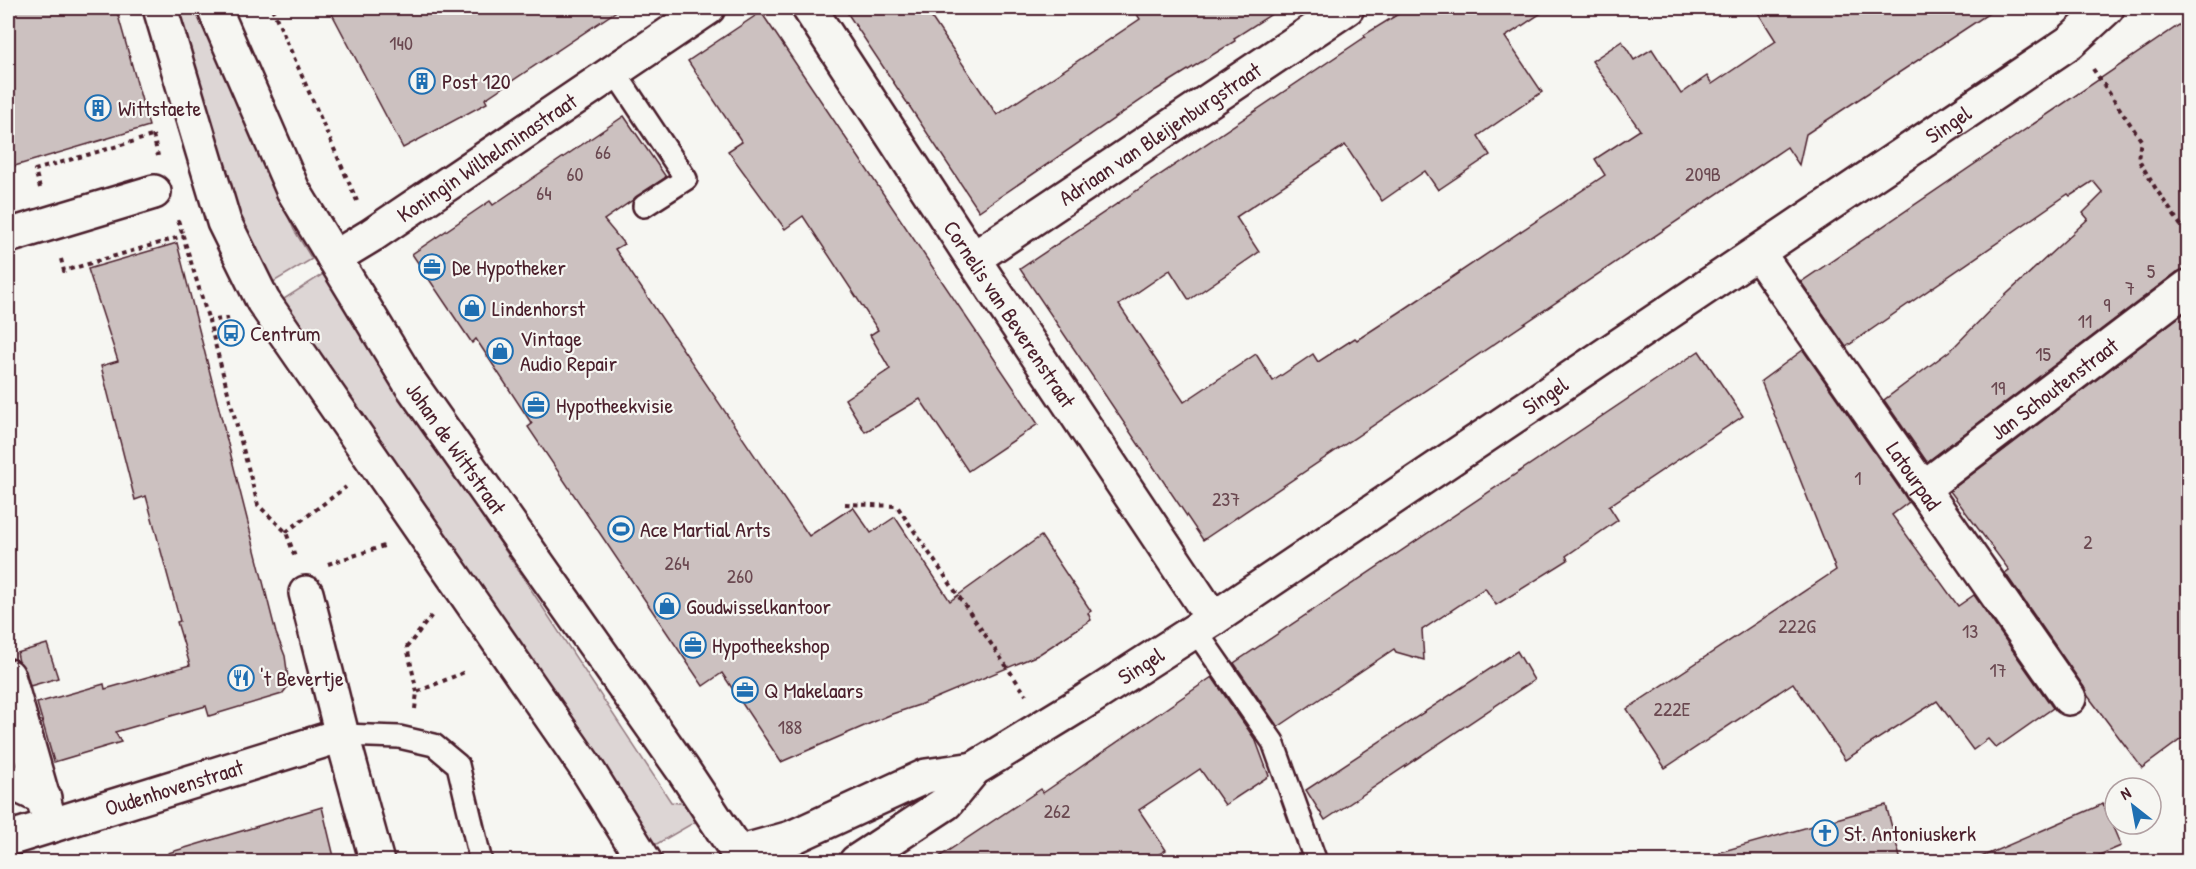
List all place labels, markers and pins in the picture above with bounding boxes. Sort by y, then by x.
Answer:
building icon: Post 120 [407,66,437,96]
place label: Post 120 [442,66,511,96]
building icon: Wittstaete [83,93,113,123]
place label: Wittstaete [118,93,202,123]
office icon: De Hypotheker [417,252,447,282]
place label: De Hypotheker [452,252,567,282]
shop icon: Lindenhorst [457,293,487,323]
place label: Lindenhorst [492,293,585,323]
bus stop icon: Centrum [216,318,246,348]
place label: Centrum [250,318,321,348]
place label: Vintage Audio Repair [520,323,618,378]
shop icon: Vintage Audio Repair [485,336,515,366]
office icon: Hypotheekvisie [521,390,551,420]
place label: Hypotheekvisie [556,390,673,420]
sports icon: Ace Martial Arts [606,514,636,544]
place label: Ace Martial Arts [640,514,771,544]
shop icon: Goudwisselkantoor [652,591,682,621]
place label: Goudwisselkantoor [686,591,831,621]
office icon: Hypotheekshop [678,630,708,660]
place label: Hypotheekshop [712,630,830,660]
restaurant icon: 't Bevertje [226,663,256,693]
place label: 't Bevertje [260,663,344,693]
office icon: Q Makelaars [730,675,760,705]
place label: Q Makelaars [764,675,863,705]
church icon: St. Antoniuskerk [1810,818,1840,848]
place label: St. Antoniuskerk [1844,818,1976,848]

